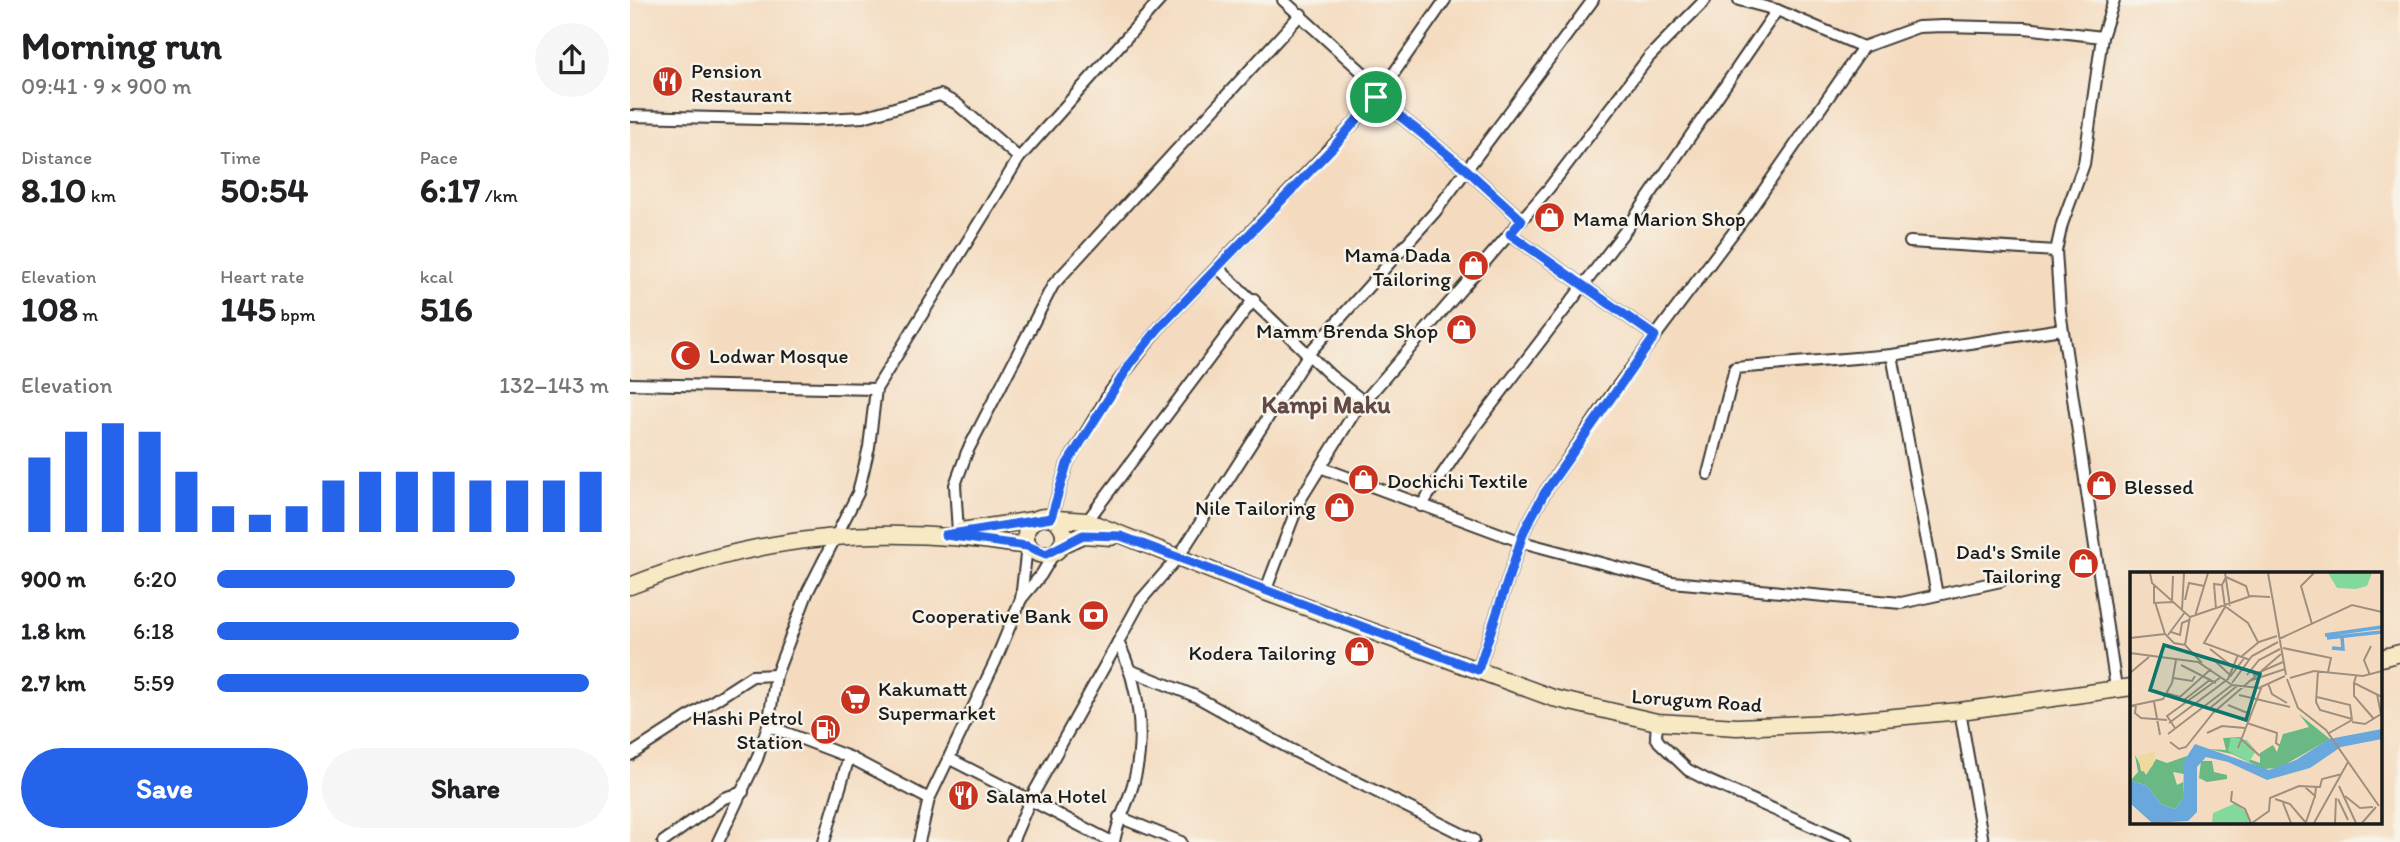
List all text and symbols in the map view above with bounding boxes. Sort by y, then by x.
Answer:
text: Morning run [21,23,222,69]
button: share [535,23,609,97]
place label: Pension Restaurant [691,58,792,107]
restaurant icon: Pension Restaurant [651,65,685,99]
pin [1346,67,1406,127]
text: 09:41 · 9 × 900 m [21,72,192,100]
icon: arrive [1357,78,1395,116]
text: Distance [21,146,92,169]
text: Time [220,146,261,169]
text: Pace [420,146,458,169]
text: 8.10 [21,169,87,211]
text: 50:54 [220,169,308,211]
text: 6:17 [420,169,480,211]
text: km [87,184,116,207]
text: /km [480,184,518,207]
shop icon: Mama Marion Shop [1533,201,1567,235]
place label: Mama Marion Shop [1573,206,1746,231]
place label: Mama Dada Tailoring [1344,242,1451,291]
shop icon: Mama Dada Tailoring [1457,249,1491,283]
text: Elevation [21,265,97,288]
text: Heart rate [220,265,304,288]
text: kcal [420,265,453,288]
text: 108 [21,288,78,330]
text: 145 [220,288,276,330]
text: 516 [420,288,473,330]
text: m [78,303,98,326]
text: bpm [276,303,316,326]
shop icon: Mamm Brenda Shop [1444,313,1478,347]
place label: Mamm Brenda Shop [1256,318,1438,343]
mosque icon: Lodwar Mosque [669,338,703,372]
place label: Lodwar Mosque [709,343,849,368]
text: Elevation [21,371,112,399]
text: 132–143 m [499,371,609,399]
district label: Kampi Maku [1262,390,1391,420]
shop icon: Dochichi Textile [1347,463,1381,497]
place label: Dochichi Textile [1387,468,1528,493]
shop icon: Blessed [2084,469,2118,503]
place label: Blessed [2124,474,2194,499]
shop icon: Nile Tailoring [1322,490,1356,524]
place label: Nile Tailoring [1195,495,1316,520]
place label: Dad's Smile Tailoring [1956,539,2061,588]
shop icon: Dad's Smile Tailoring [2067,546,2101,580]
text: 900 m [21,565,86,593]
text: 6:20 [133,565,177,593]
inset map [2130,572,2382,824]
bank icon: Cooperative Bank [1077,598,1111,632]
place label: Cooperative Bank [912,603,1071,628]
text: 1.8 km [21,617,86,645]
text: 6:18 [133,617,174,645]
shop icon: Kodera Tailoring [1342,635,1376,669]
place label: Kodera Tailoring [1189,640,1336,665]
text: 2.7 km [21,669,86,697]
text: 5:59 [133,669,175,697]
place label: Kakumatt Supermarket [878,676,996,725]
supermarket icon: Kakumatt Supermarket [838,683,872,717]
street label: Lorugum Road [1631,683,1764,717]
place label: Hashi Petrol Station [692,705,803,754]
fuel station icon: Hashi Petrol Station [809,712,843,746]
button: Save [21,748,308,828]
button: Share [322,748,609,828]
restaurant icon: Salama Hotel [946,778,980,812]
place label: Salama Hotel [986,783,1107,808]

